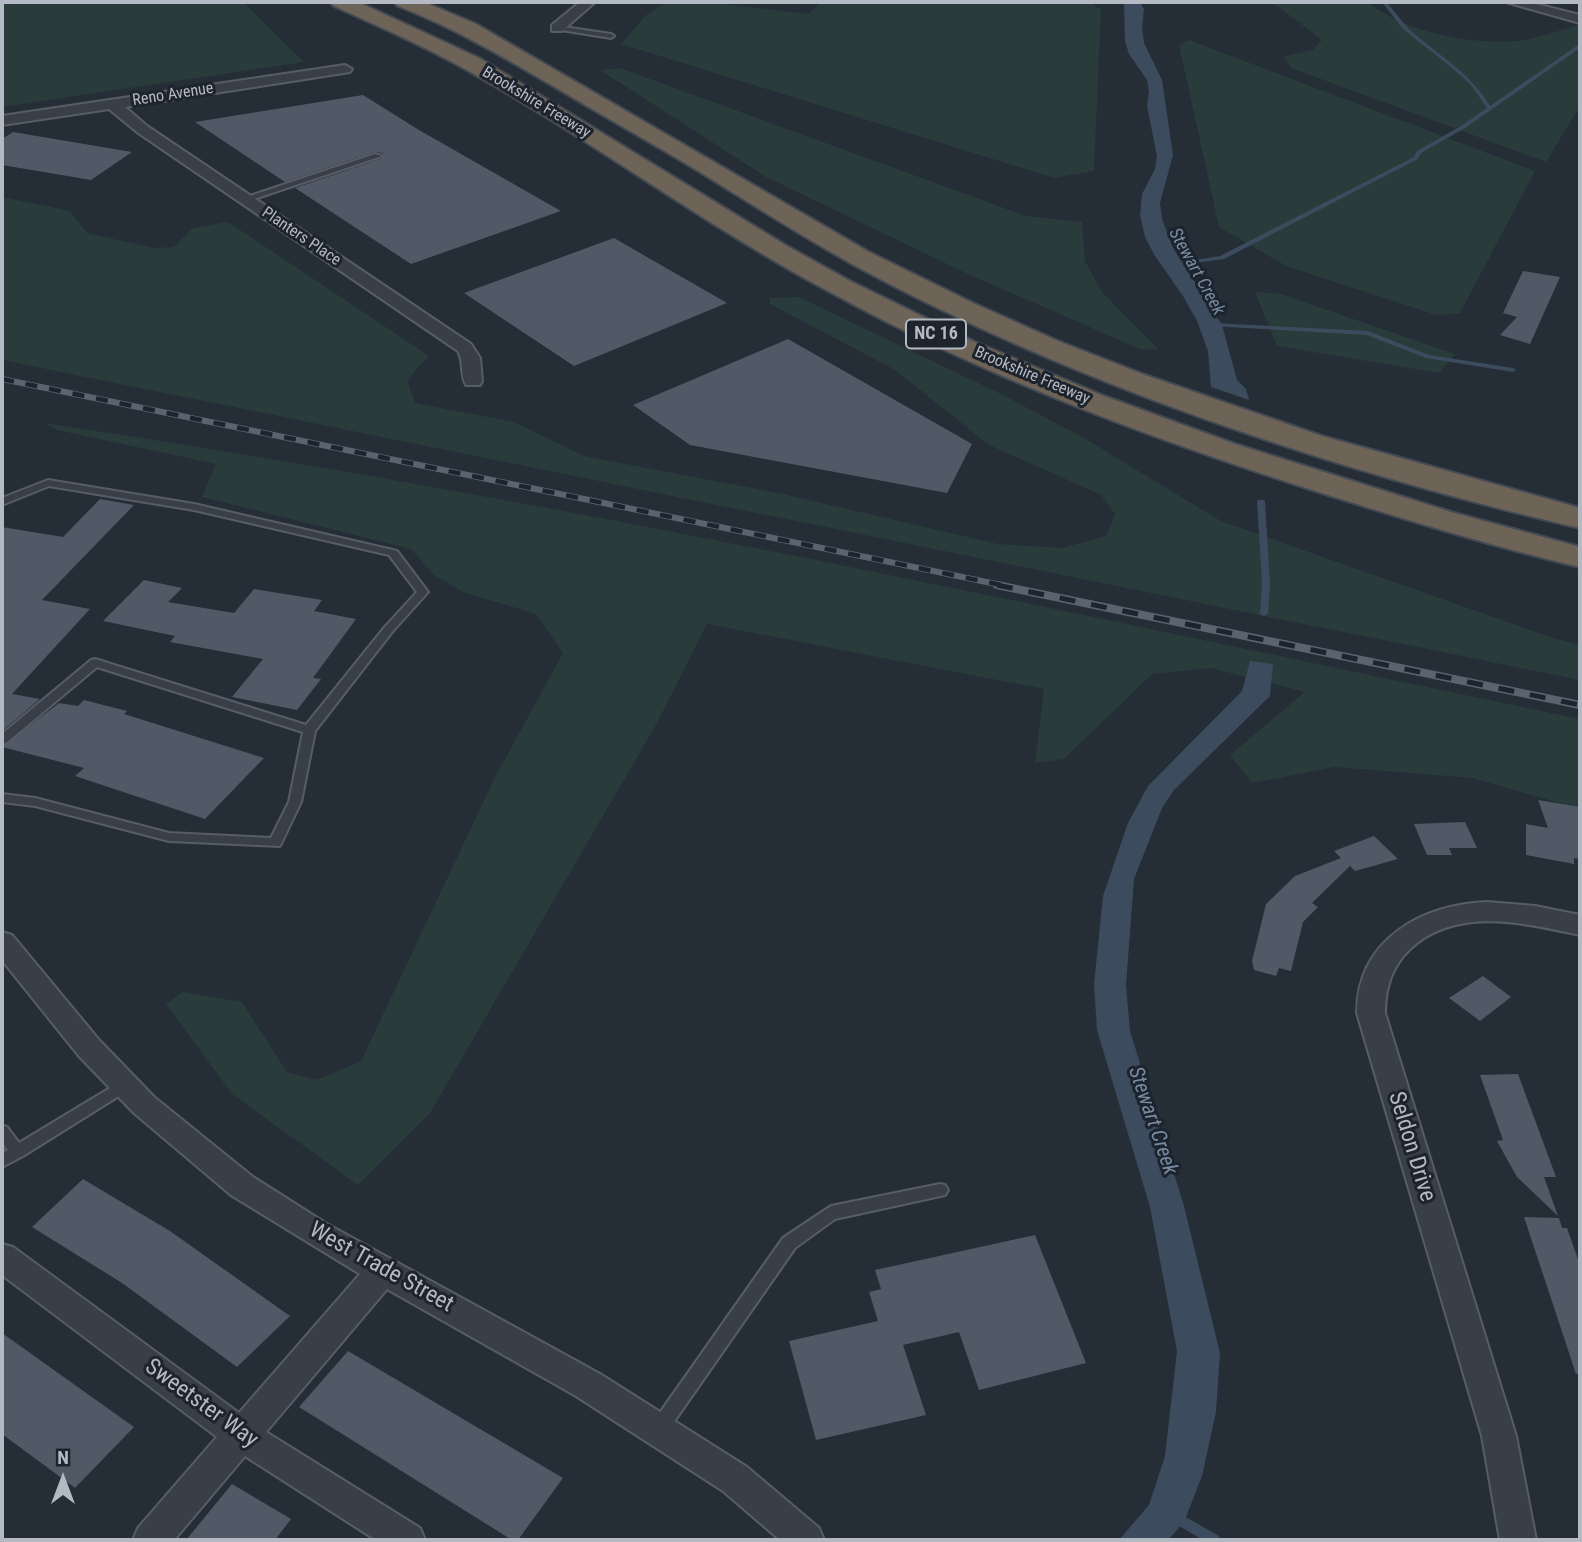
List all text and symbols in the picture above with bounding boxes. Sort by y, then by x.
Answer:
street label: Brookshire Freeway [478,63,594,143]
street label: Reno Avenue [131,79,215,111]
street label: Planters Place [258,204,344,270]
water label: Stewart Creek [1163,225,1229,319]
road number: NC 16 [906,320,966,348]
street label: Brookshire Freeway [972,343,1092,409]
water label: Stewart Creek [1122,1064,1182,1178]
street label: Seldon Drive [1381,1089,1441,1205]
street label: West Trade Street [304,1217,458,1319]
street label: Sweetster Way [139,1354,263,1454]
north arrow [28,1444,98,1514]
text: N [57,1446,69,1469]

